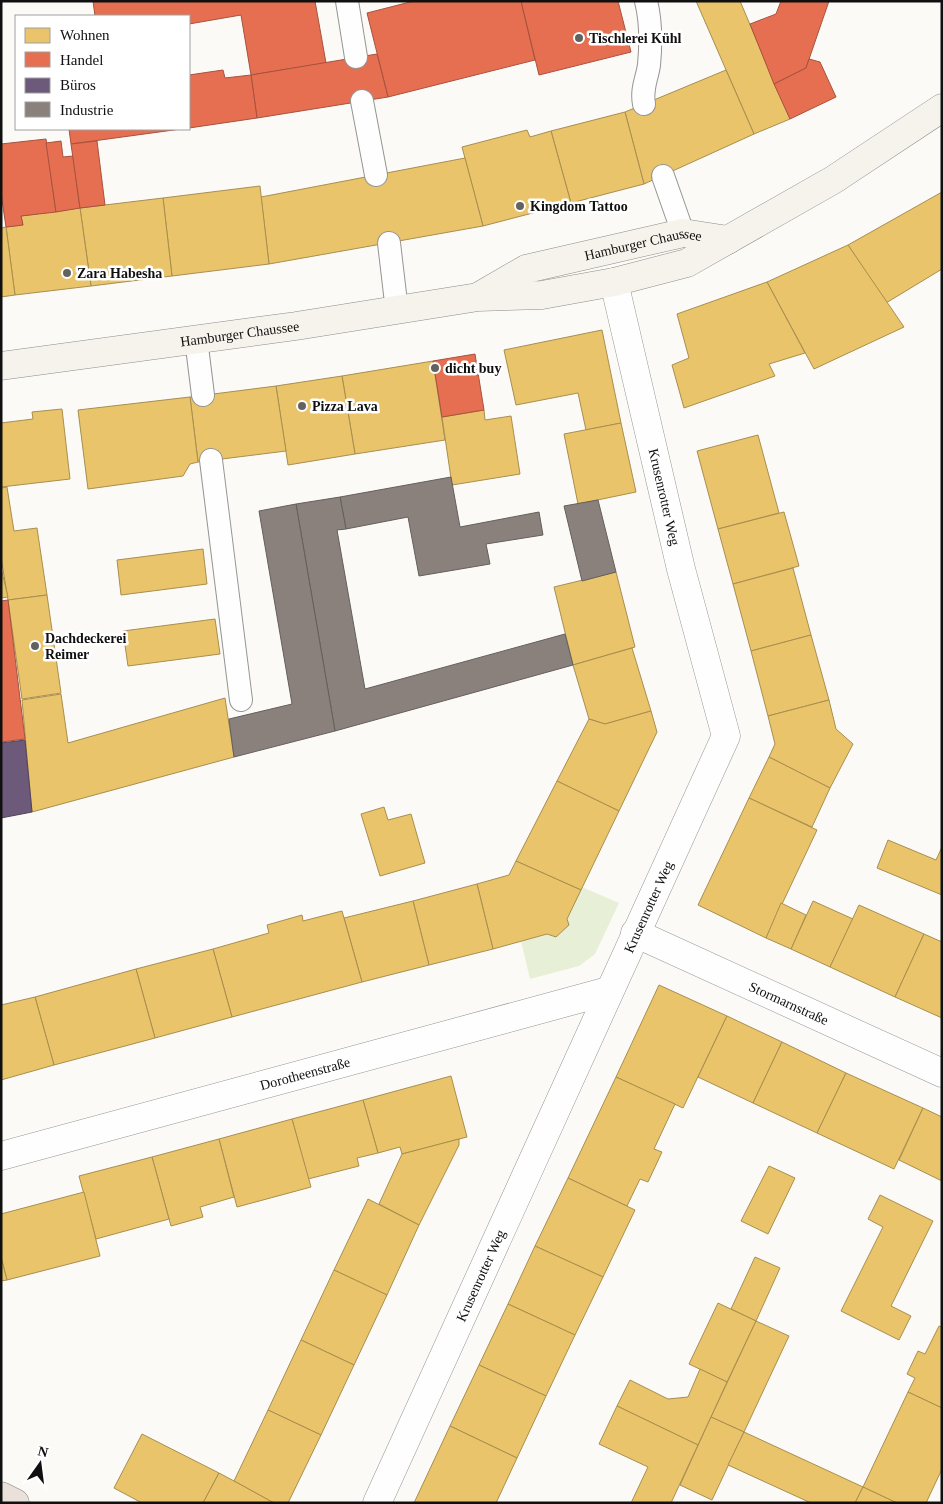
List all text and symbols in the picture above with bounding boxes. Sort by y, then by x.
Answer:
legend [15,15,190,130]
text: Wohnen [60,27,110,43]
place label: Tischlerei Kühl [589,31,682,46]
marker: Tischlerei Kühl [573,32,585,44]
text: Handel [60,52,103,68]
text: Büros [60,77,96,93]
text: Industrie [60,102,114,118]
place label: Kingdom Tattoo [530,199,628,214]
marker: Kingdom Tattoo [514,200,526,212]
street label: Hamburger Chaussee [583,225,703,263]
place label: Zara Habesha [77,266,162,281]
marker: Zara Habesha [61,267,73,279]
street label: Hamburger Chaussee [179,318,300,349]
place label: dicht buy [445,361,501,376]
marker: dicht buy [429,362,441,374]
place label: Pizza Lava [312,399,378,414]
marker: Pizza Lava [296,400,308,412]
street label: Krusenrotter Weg [646,447,682,547]
place label: Dachdeckerei Reimer [45,631,126,662]
marker: Dachdeckerei Reimer [29,640,41,652]
street label: Krusenrotter Weg [621,858,676,955]
street label: Stormarnstraße [747,979,831,1028]
street label: Dorotheenstraße [258,1054,352,1093]
street label: Krusenrotter Weg [453,1227,508,1324]
north arrow [15,1439,65,1489]
text: N [36,1443,50,1460]

